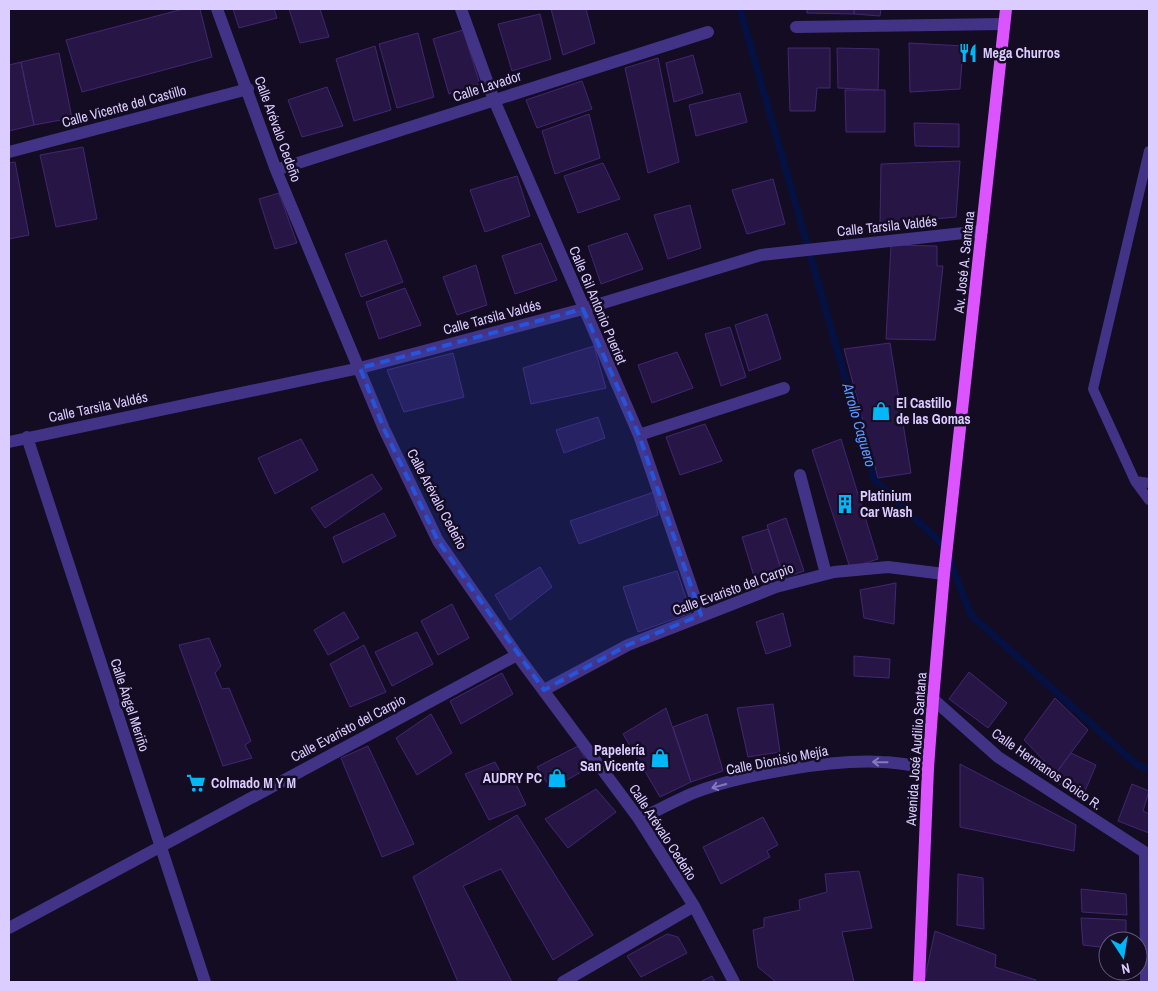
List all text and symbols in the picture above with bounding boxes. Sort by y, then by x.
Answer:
restaurant icon: Mega Churros [957,42,979,64]
place label: Mega Churros [983,44,1060,62]
street label: Calle Lavador [451,66,524,106]
street label: Calle Arévalo Cedeño [251,74,305,184]
street label: Calle Vicente del Castillo [60,81,188,131]
street label: Av. José A. Santana [950,210,978,315]
street label: Calle Tarsila Valdés [836,212,938,240]
street label: Calle Gil Antonio Pueriet [565,243,631,367]
street label: Calle Tarsila Valdés [441,295,543,339]
water label: Arrollo Caguero [837,380,881,469]
street label: Calle Tarsila Valdés [47,388,149,426]
place label: El Castillo de las Gomas [896,394,971,428]
shop icon: El Castillo de las Gomas [870,400,892,422]
street label: Calle Arévalo Cedeño [403,446,471,552]
place label: Platinium Car Wash [860,487,913,521]
building icon: Platinium Car Wash [834,493,856,515]
street label: Calle Evaristo del Carpio [670,559,796,619]
street label: Calle Ángel Meriño [106,656,154,754]
street label: Avenida José Audilio Santana [902,671,930,827]
street label: Calle Evaristo del Carpio [287,690,409,766]
street label: Calle Hermanos Goico R. [988,724,1106,814]
place label: Papelería San Vicente [580,741,646,775]
street label: Calle Dionisio Mejía [725,741,830,779]
shop icon: Papelería San Vicente [649,747,671,769]
one-way arrow [872,757,888,767]
shop icon: AUDRY PC [546,767,568,789]
place label: AUDRY PC [483,769,542,787]
supermarket icon: Colmado M Y M [185,772,207,794]
place label: Colmado M Y M [211,774,296,792]
street label: Calle Arévalo Cedeño [625,781,701,883]
one-way arrow [712,782,728,791]
north arrow [1098,931,1148,981]
text: N [1120,959,1132,978]

